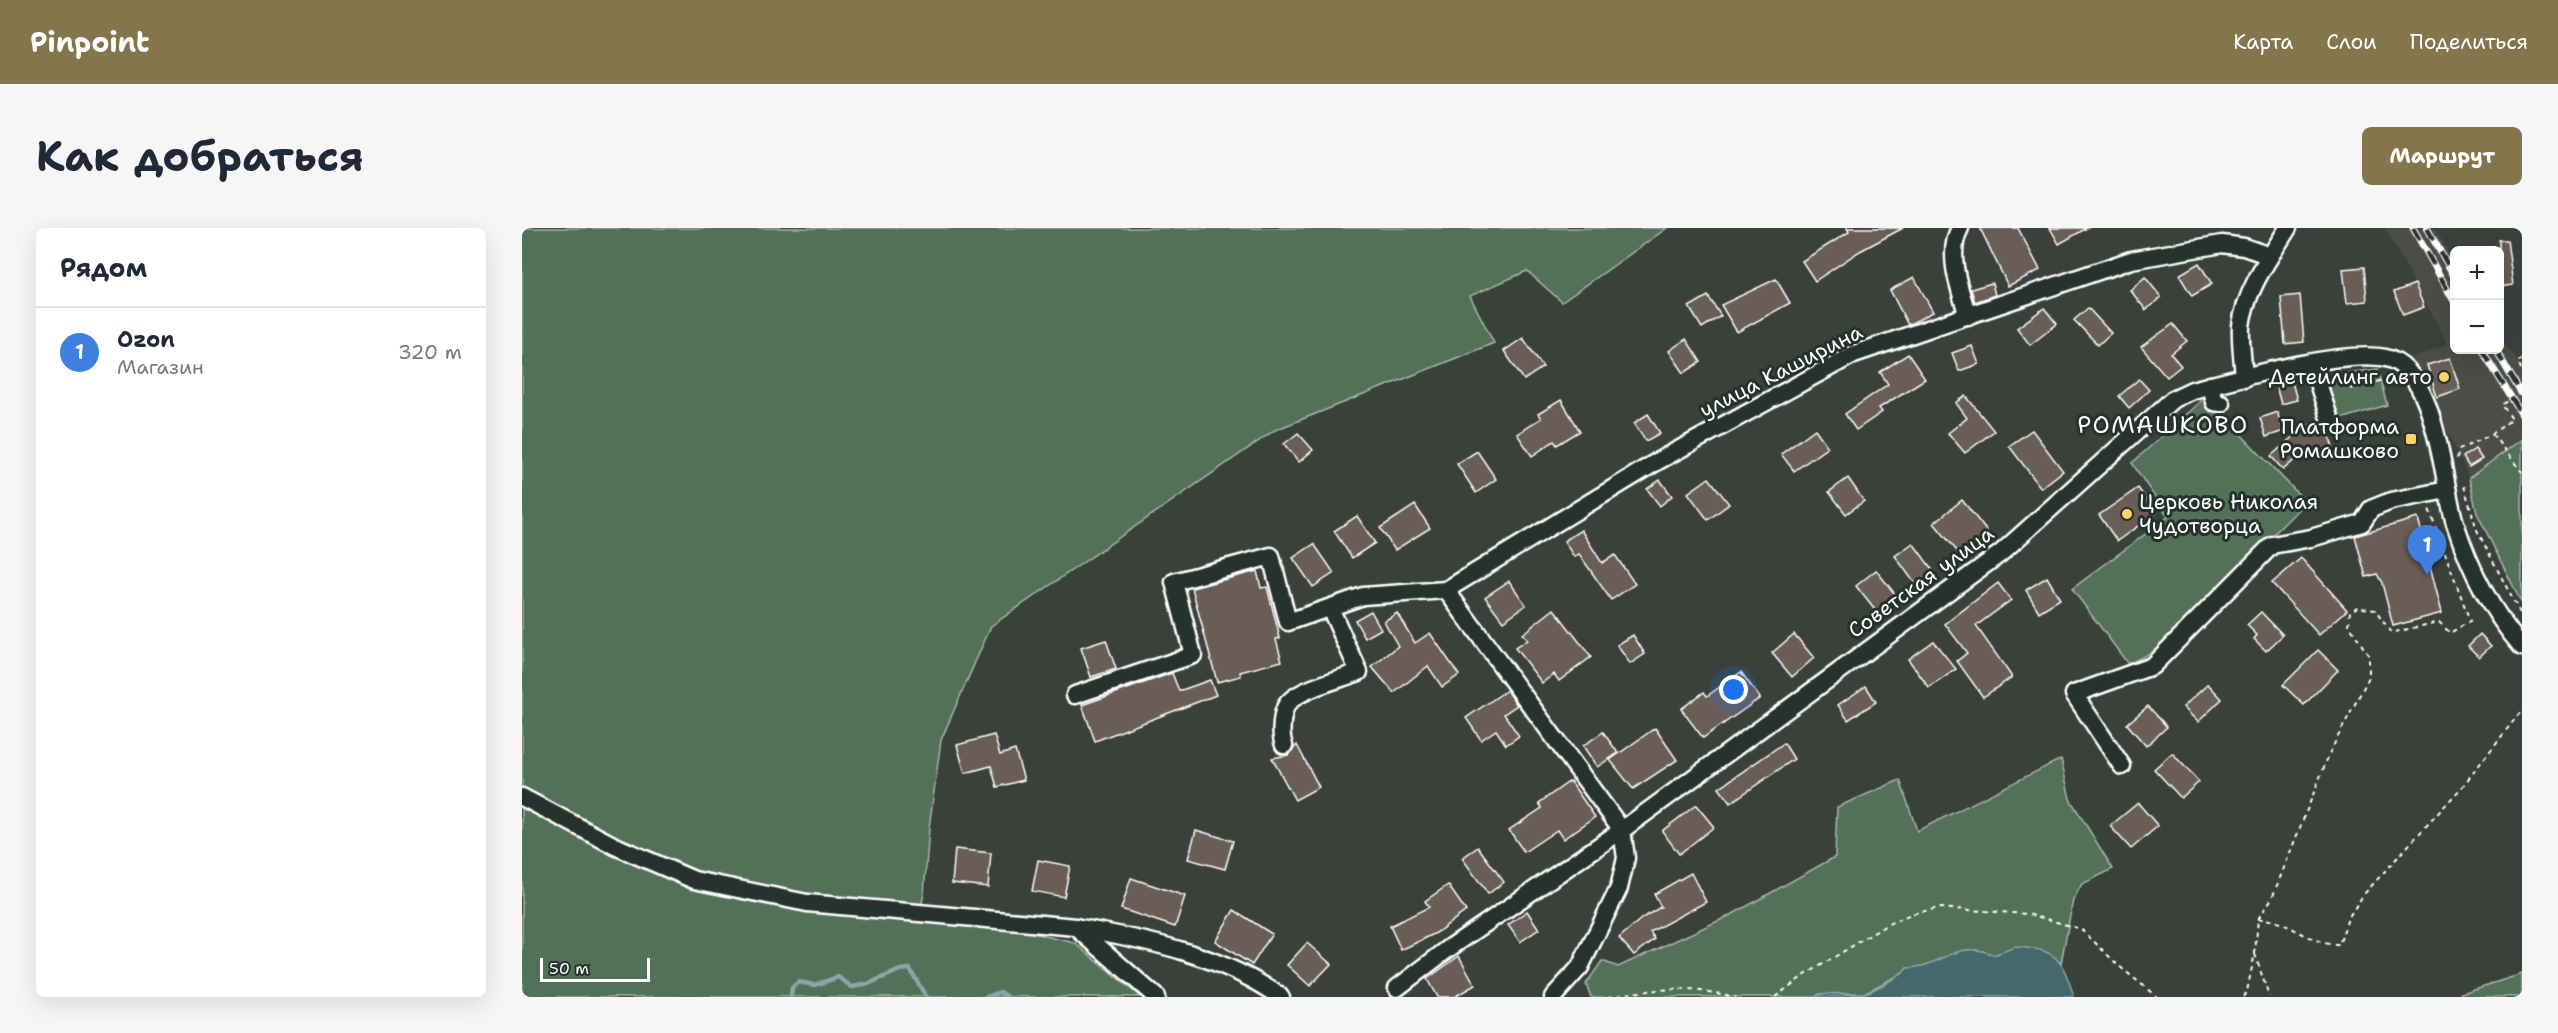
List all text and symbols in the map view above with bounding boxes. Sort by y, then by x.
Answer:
text: Pinpoint [30,23,149,61]
text: Карта [2233,28,2293,56]
text: Слои [2326,28,2377,56]
text: Поделиться [2410,28,2528,56]
button: Маршрут [2362,127,2522,185]
text: Как добраться [36,128,364,184]
map controls [2450,246,2504,354]
button: + [2450,246,2504,300]
text: Рядом [60,250,147,285]
button: − [2450,300,2504,354]
street label: улица Каширина [1695,318,1867,424]
text: Ozon [117,325,175,354]
text: 1 [75,339,84,365]
text: 320 m [398,339,462,365]
text: Магазин [117,354,204,380]
place label: Детейлинг авто [2269,363,2432,391]
marker: Детейлинг авто [2437,370,2451,384]
district label: РОМАШКОВО [2077,409,2249,441]
place label: Платформа Ромашково [2280,413,2399,465]
marker: Платформа Ромашково [2404,432,2418,446]
place label: Церковь Николая Чудотворца [2139,488,2318,540]
marker: Церковь Николая Чудотворца [2120,507,2134,521]
street label: Советская улица [1843,520,1999,644]
pin: 1 [2408,526,2446,575]
your location [1719,675,1748,704]
scale bar [540,955,650,982]
text: 50 m [549,958,589,979]

